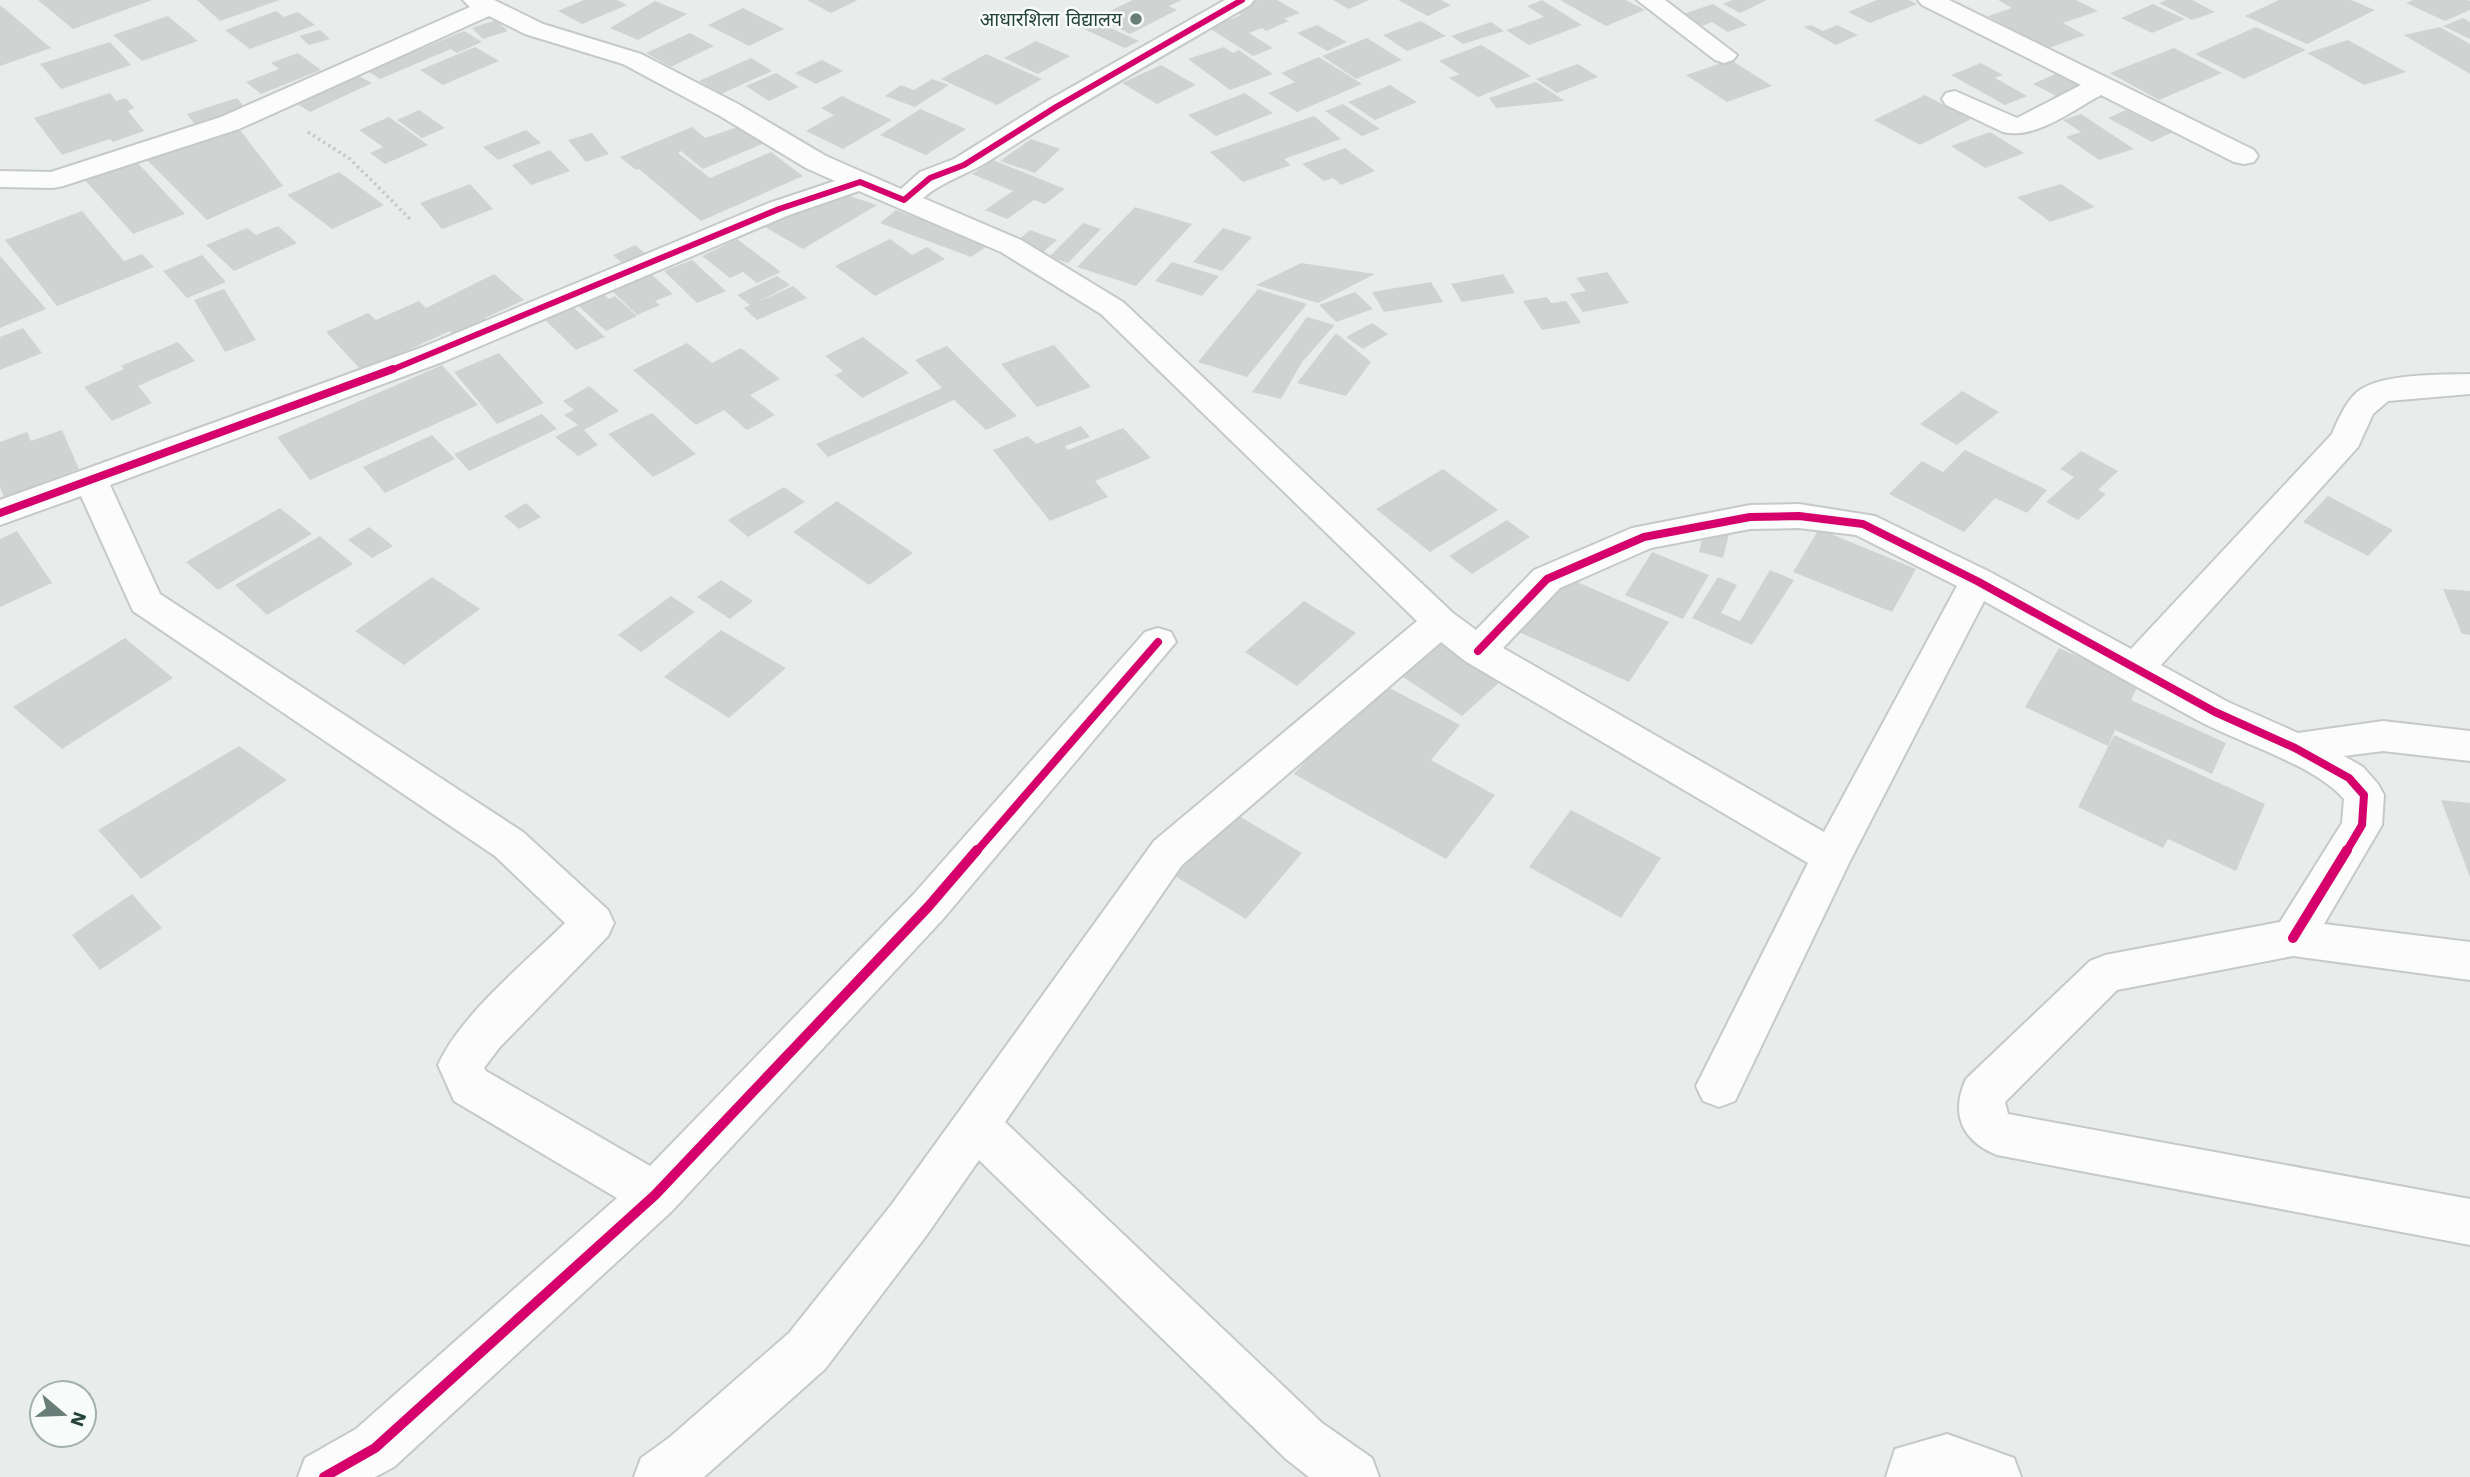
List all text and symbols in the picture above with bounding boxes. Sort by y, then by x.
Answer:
place label: आधारशिला विद्यालय [980,8,1123,31]
marker: आधारशिला विद्यालय [1128,11,1144,27]
north arrow [28,1379,98,1449]
text: N [65,1409,92,1430]

